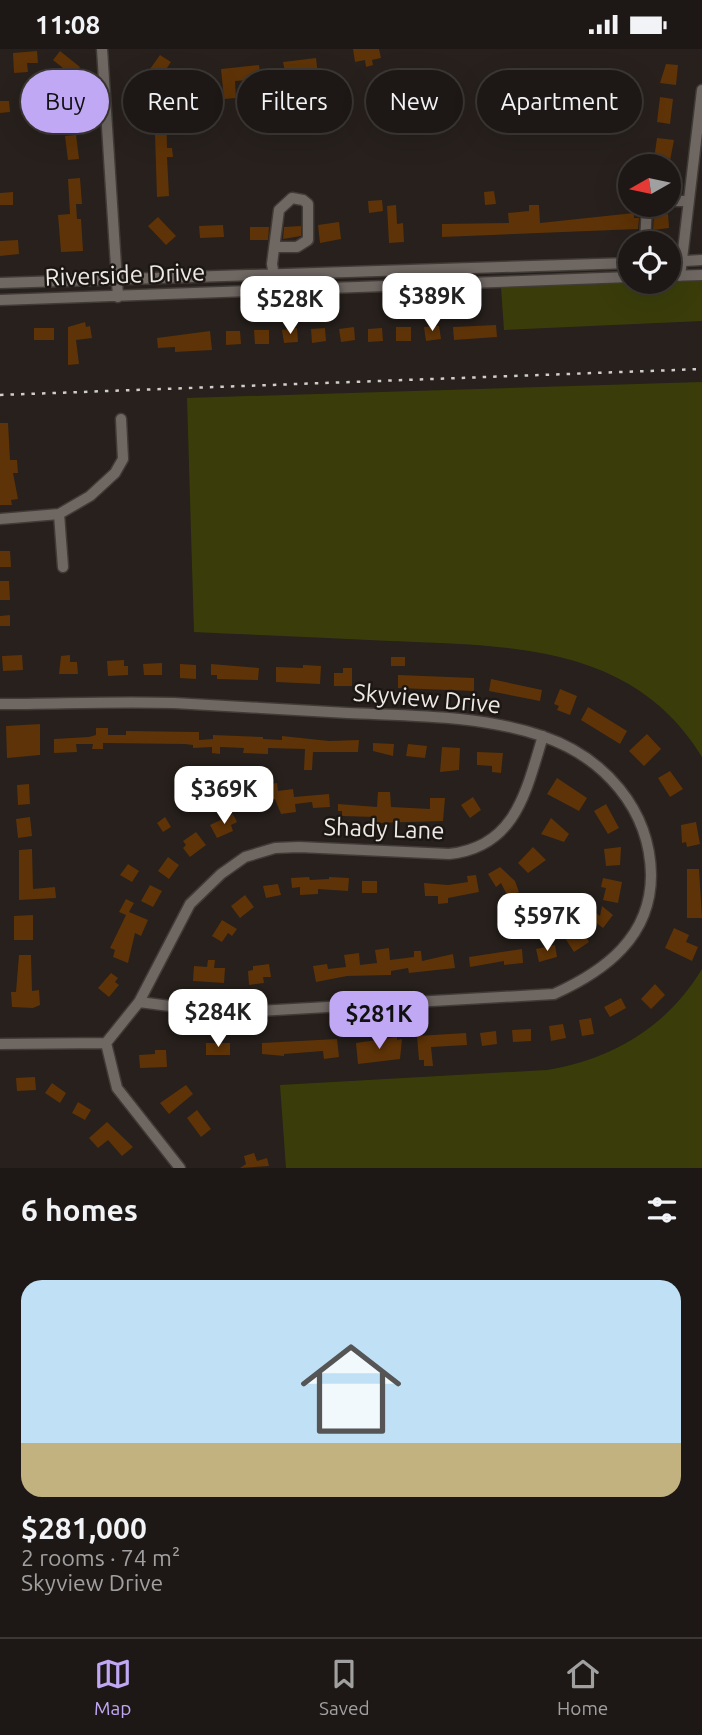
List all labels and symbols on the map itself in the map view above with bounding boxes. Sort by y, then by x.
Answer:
north arrow [618,154,681,217]
street label: Riverside Drive [44,258,206,291]
pin: $389K [383,273,481,333]
pin: $528K [241,277,339,336]
street label: Skyview Drive [352,679,502,718]
pin: $369K [175,767,273,826]
street label: Shady Lane [323,813,445,844]
pin: $597K [498,893,596,953]
pin: $284K [169,989,267,1049]
pin: $281K [330,991,428,1051]

